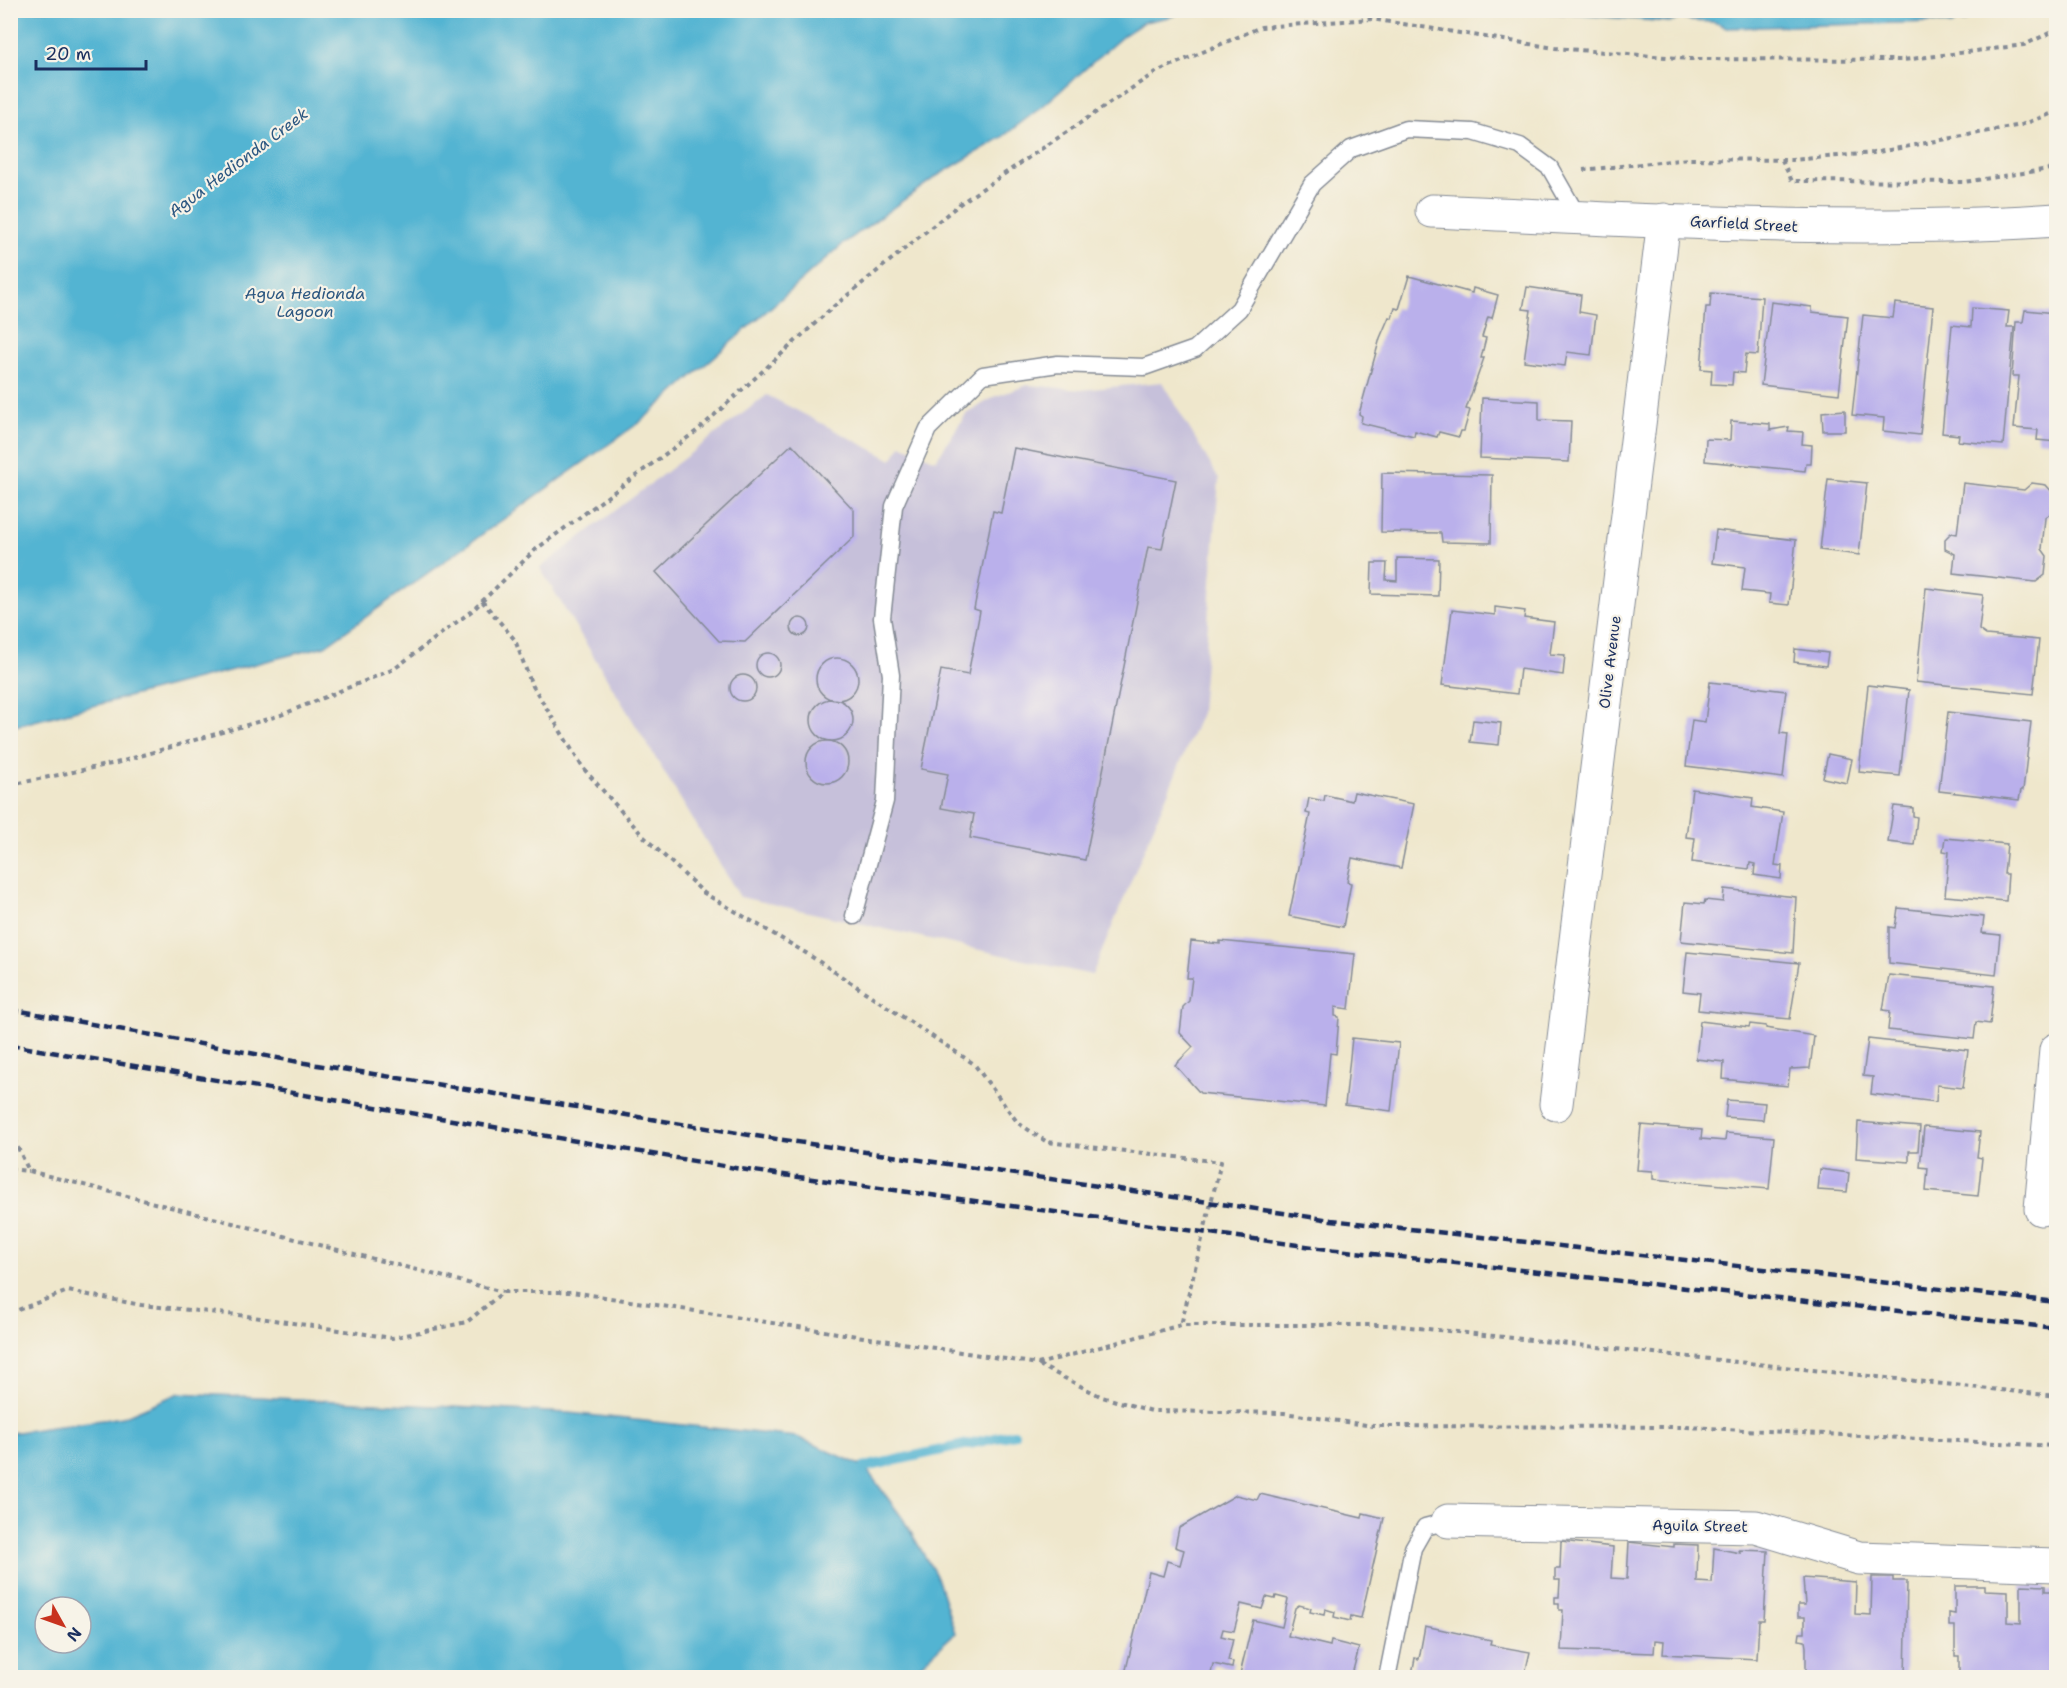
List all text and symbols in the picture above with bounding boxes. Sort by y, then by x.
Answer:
scale bar [36,33,146,71]
text: 20 m [45,42,91,66]
water label: Agua Hedionda Creek [164,103,312,222]
street label: Garfield Street [1689,211,1799,237]
water label: Agua Hedionda Lagoon [245,283,365,322]
street label: Olive Avenue [1594,614,1626,710]
street label: Aguila Street [1652,1515,1748,1537]
north arrow [33,1595,93,1655]
text: N [62,1623,86,1646]

